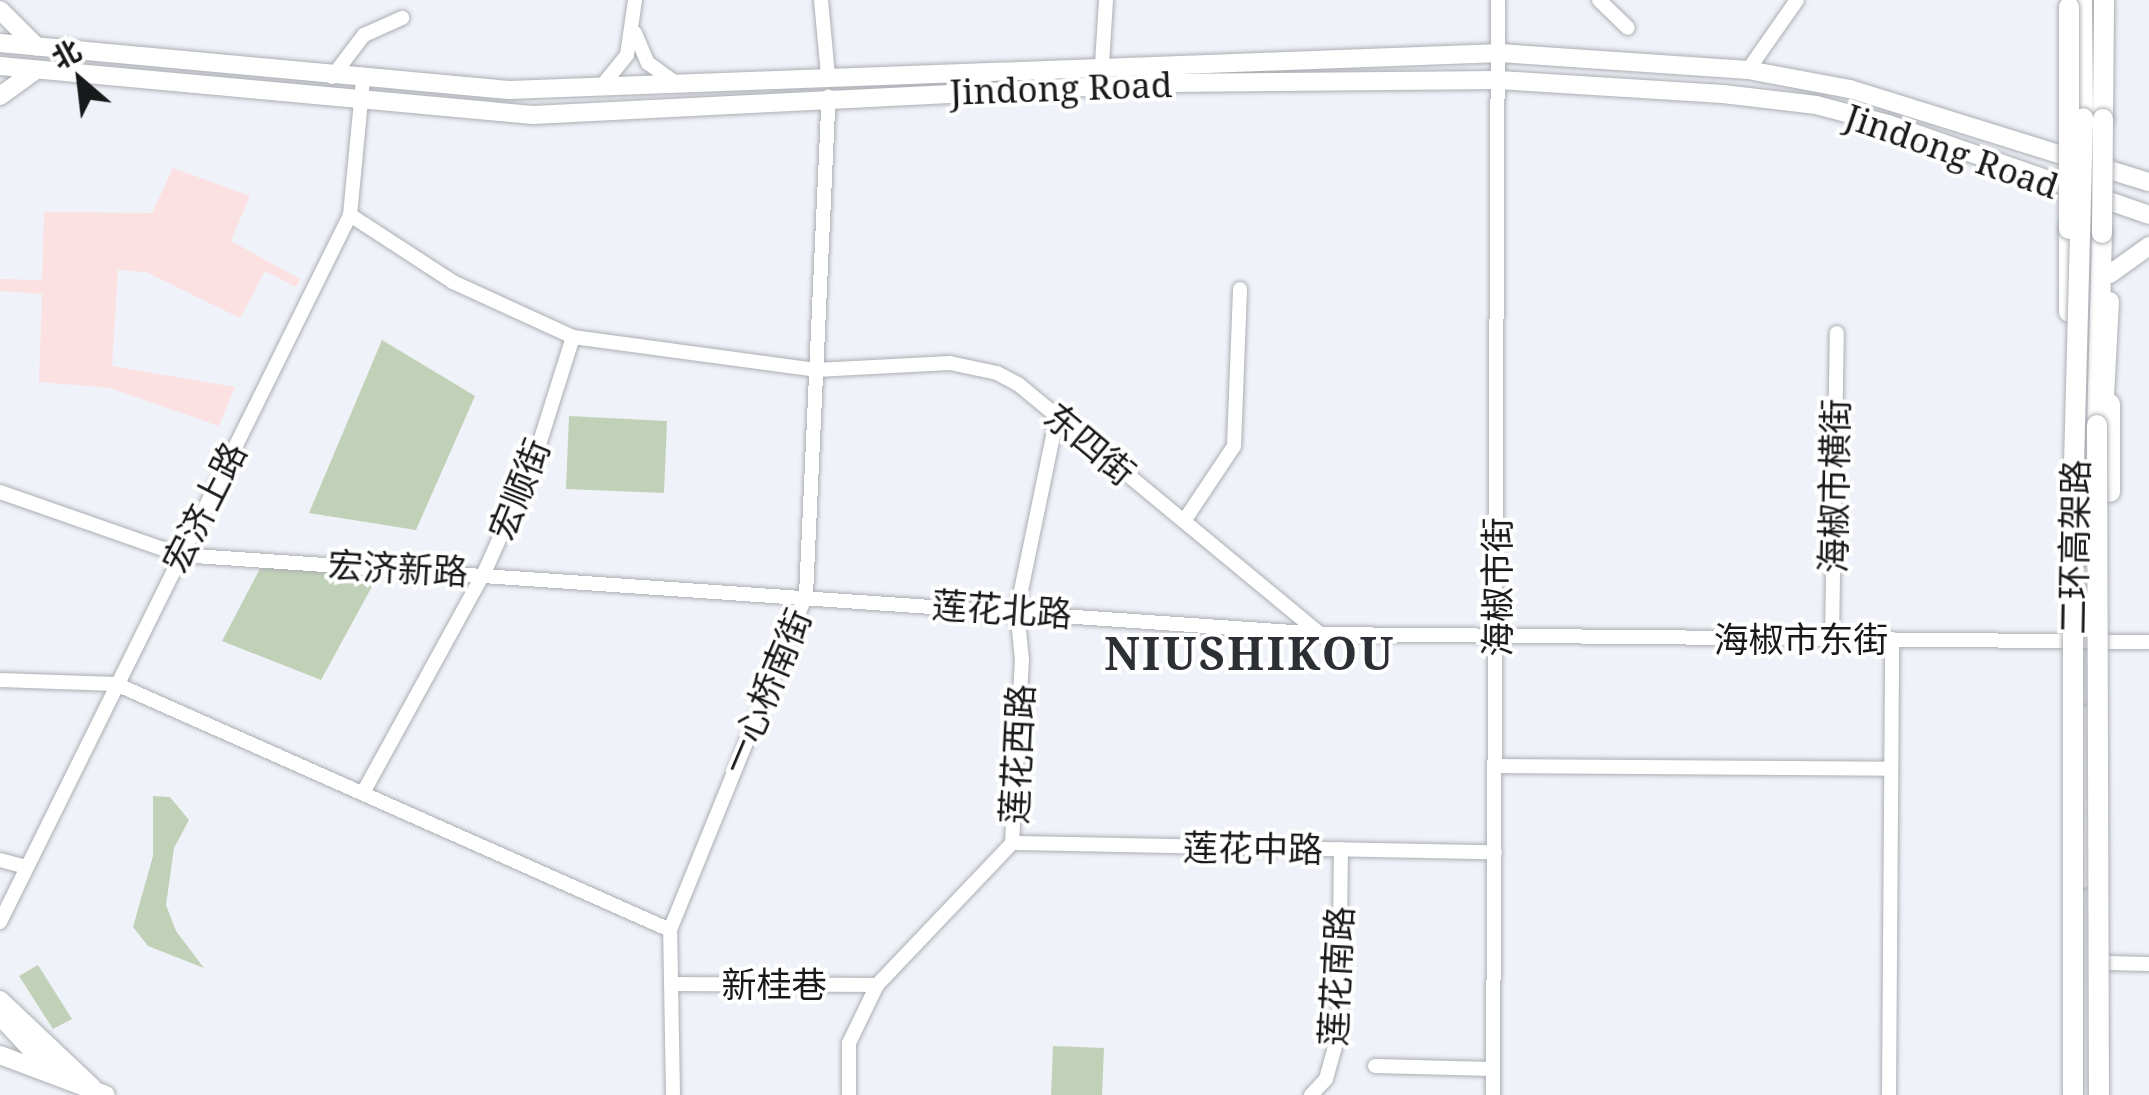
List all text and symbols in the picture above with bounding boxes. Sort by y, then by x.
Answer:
north arrow [30,30,130,130]
text: 北 [45,30,87,77]
street label: Jindong Road [949,63,1173,113]
street label: Jindong Road [1840,95,2064,207]
street label: 东四街 [1036,394,1144,494]
street label: 海椒市横街 [1811,398,1857,574]
street label: 宏顺街 [480,432,558,546]
street label: 宏济上路 [154,435,254,579]
street label: 二环高架路 [2051,459,2097,635]
street label: 海椒市街 [1476,517,1518,657]
street label: 宏济新路 [327,543,469,593]
street label: 莲花北路 [931,583,1073,635]
street label: 一心桥南街 [712,602,820,780]
street label: 海椒市东街 [1714,618,1888,660]
district label: NIUSHIKOU [1104,626,1396,680]
street label: 莲花西路 [992,683,1042,825]
street label: 莲花中路 [1183,826,1323,870]
street label: 莲花南路 [1311,905,1361,1047]
street label: 新桂巷 [722,963,826,1005]

